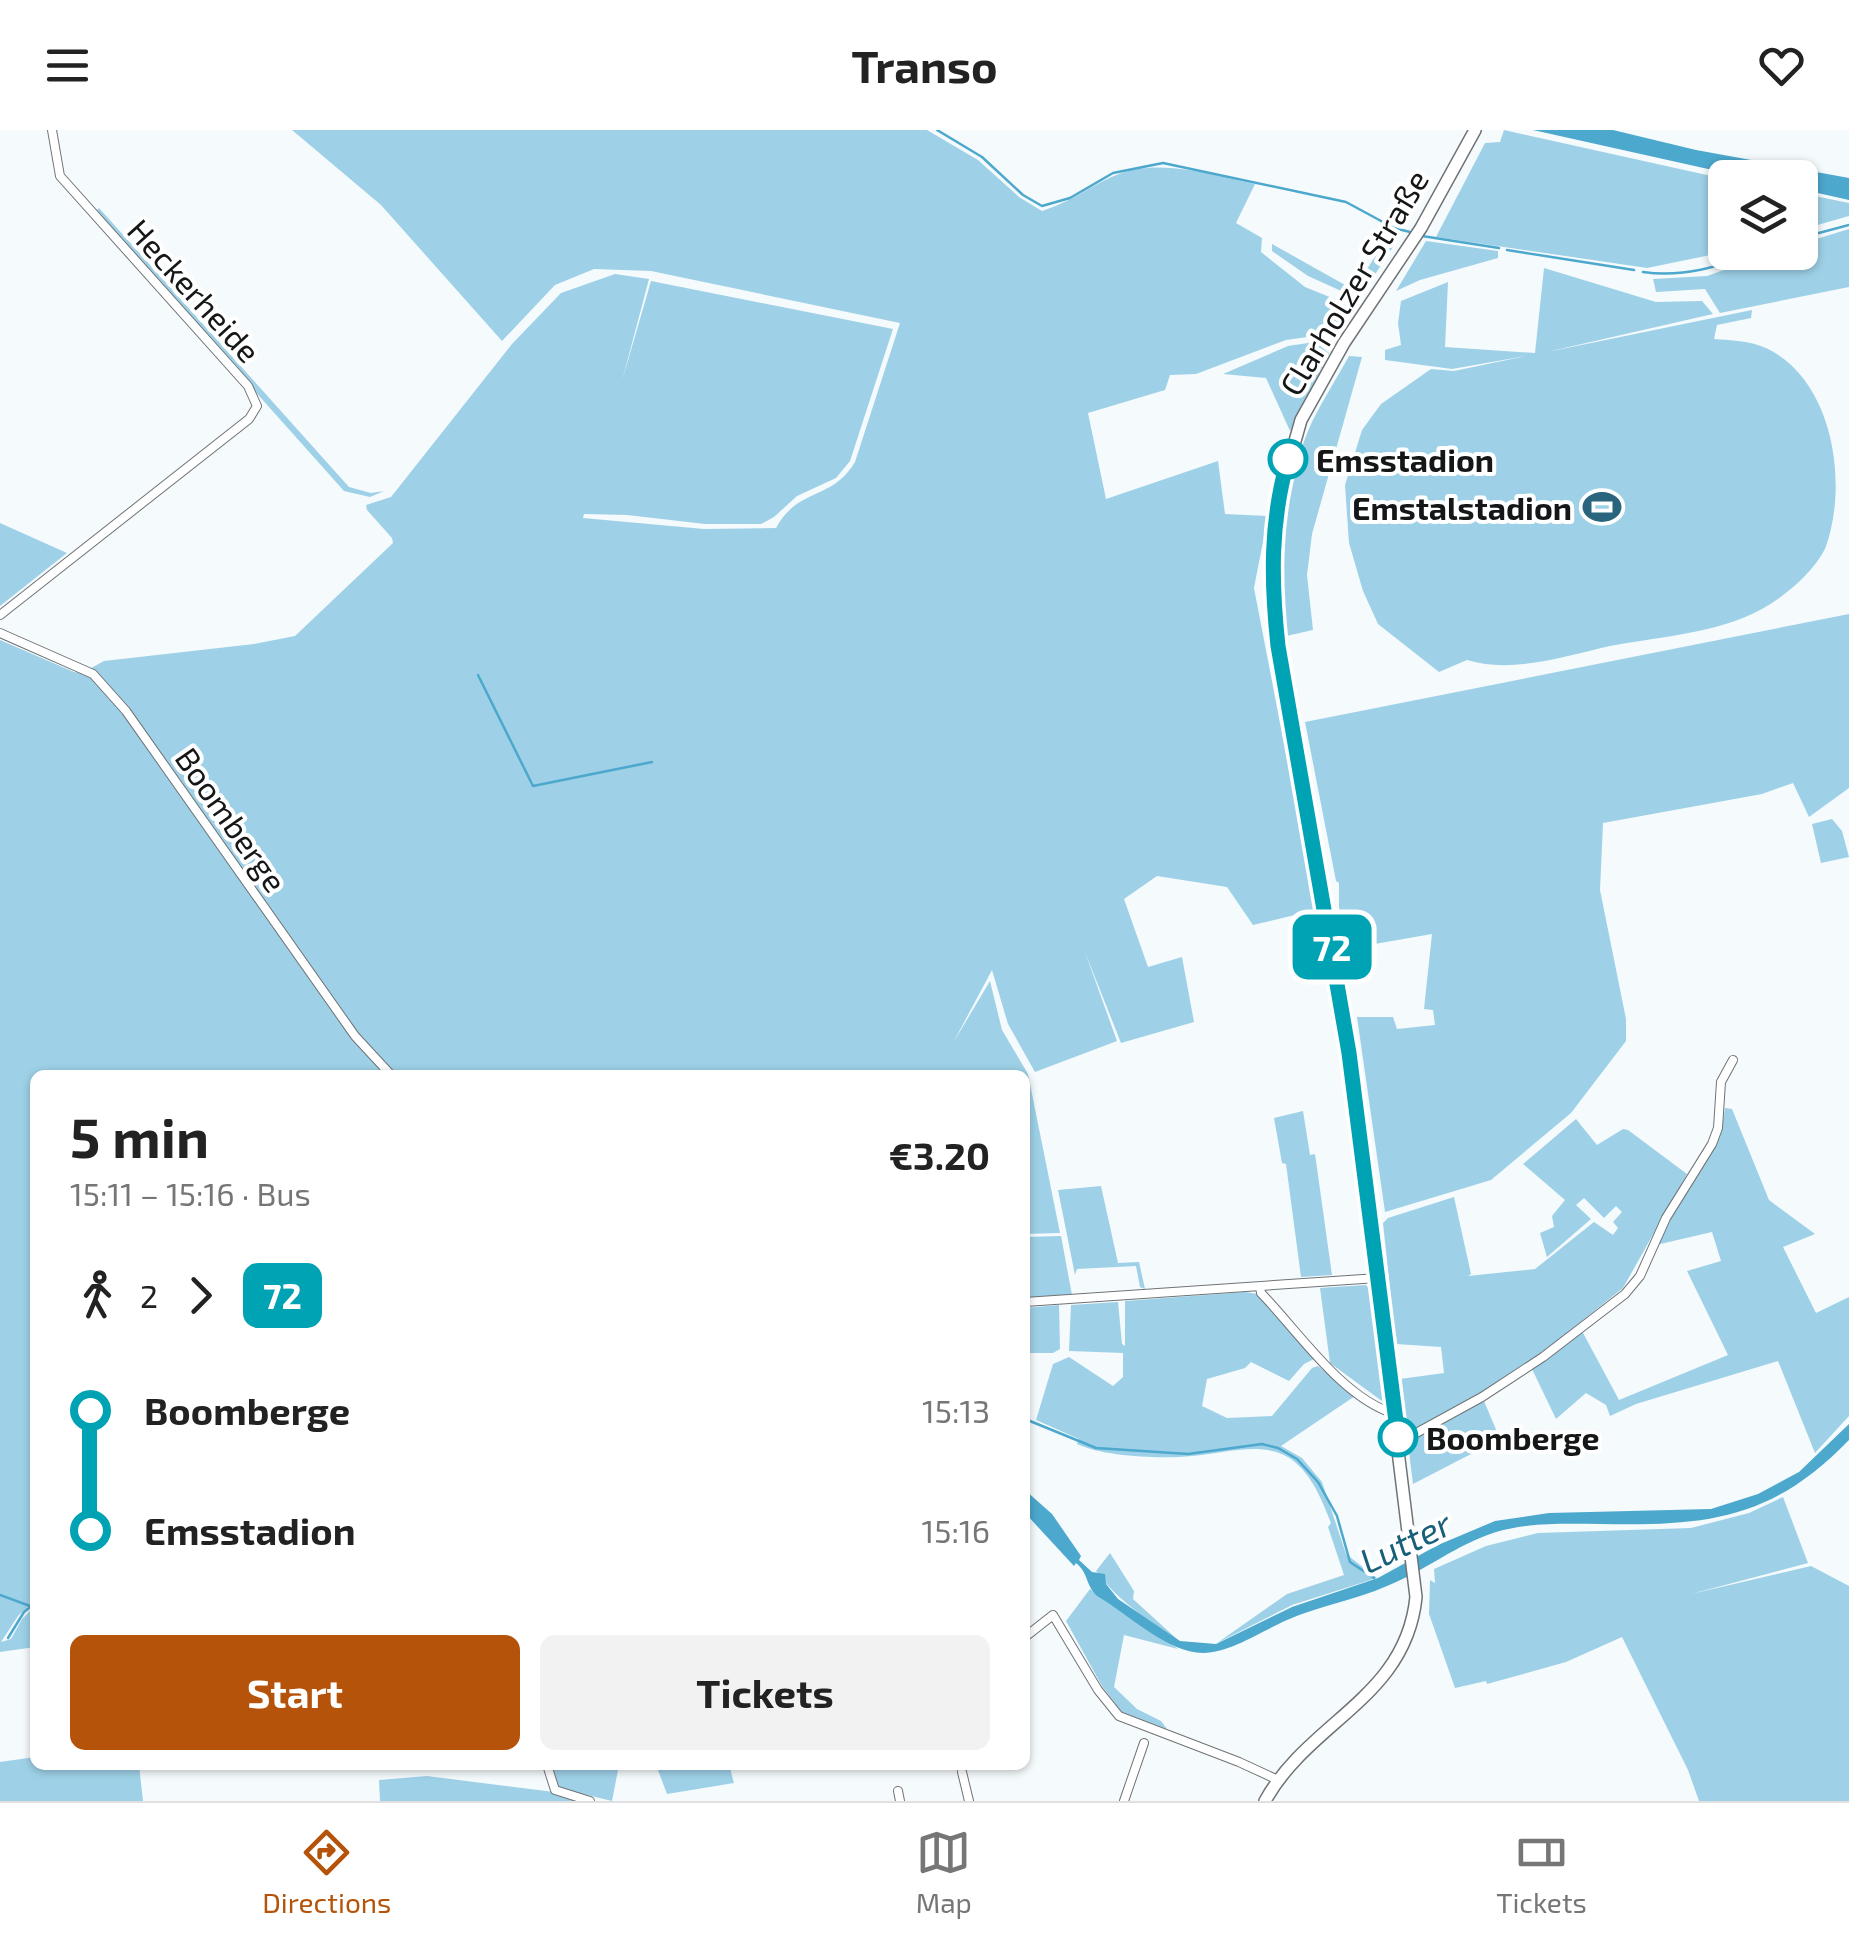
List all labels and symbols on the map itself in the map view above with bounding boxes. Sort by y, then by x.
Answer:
street label: Clarholzer Straße [1271,162,1435,402]
street label: Heckerheide [121,211,269,369]
marker: Emsstadion [1269,440,1307,478]
place label: Emsstadion [1316,440,1494,478]
sports icon: Emstalstadion [1581,486,1623,528]
place label: Emstalstadion [1352,488,1572,526]
street label: Boomberge [168,740,296,898]
line badge: 72 [1287,914,1377,980]
marker: Boomberge [1379,1418,1417,1456]
place label: Boomberge [1426,1418,1600,1456]
water label: Lutter [1352,1500,1459,1581]

